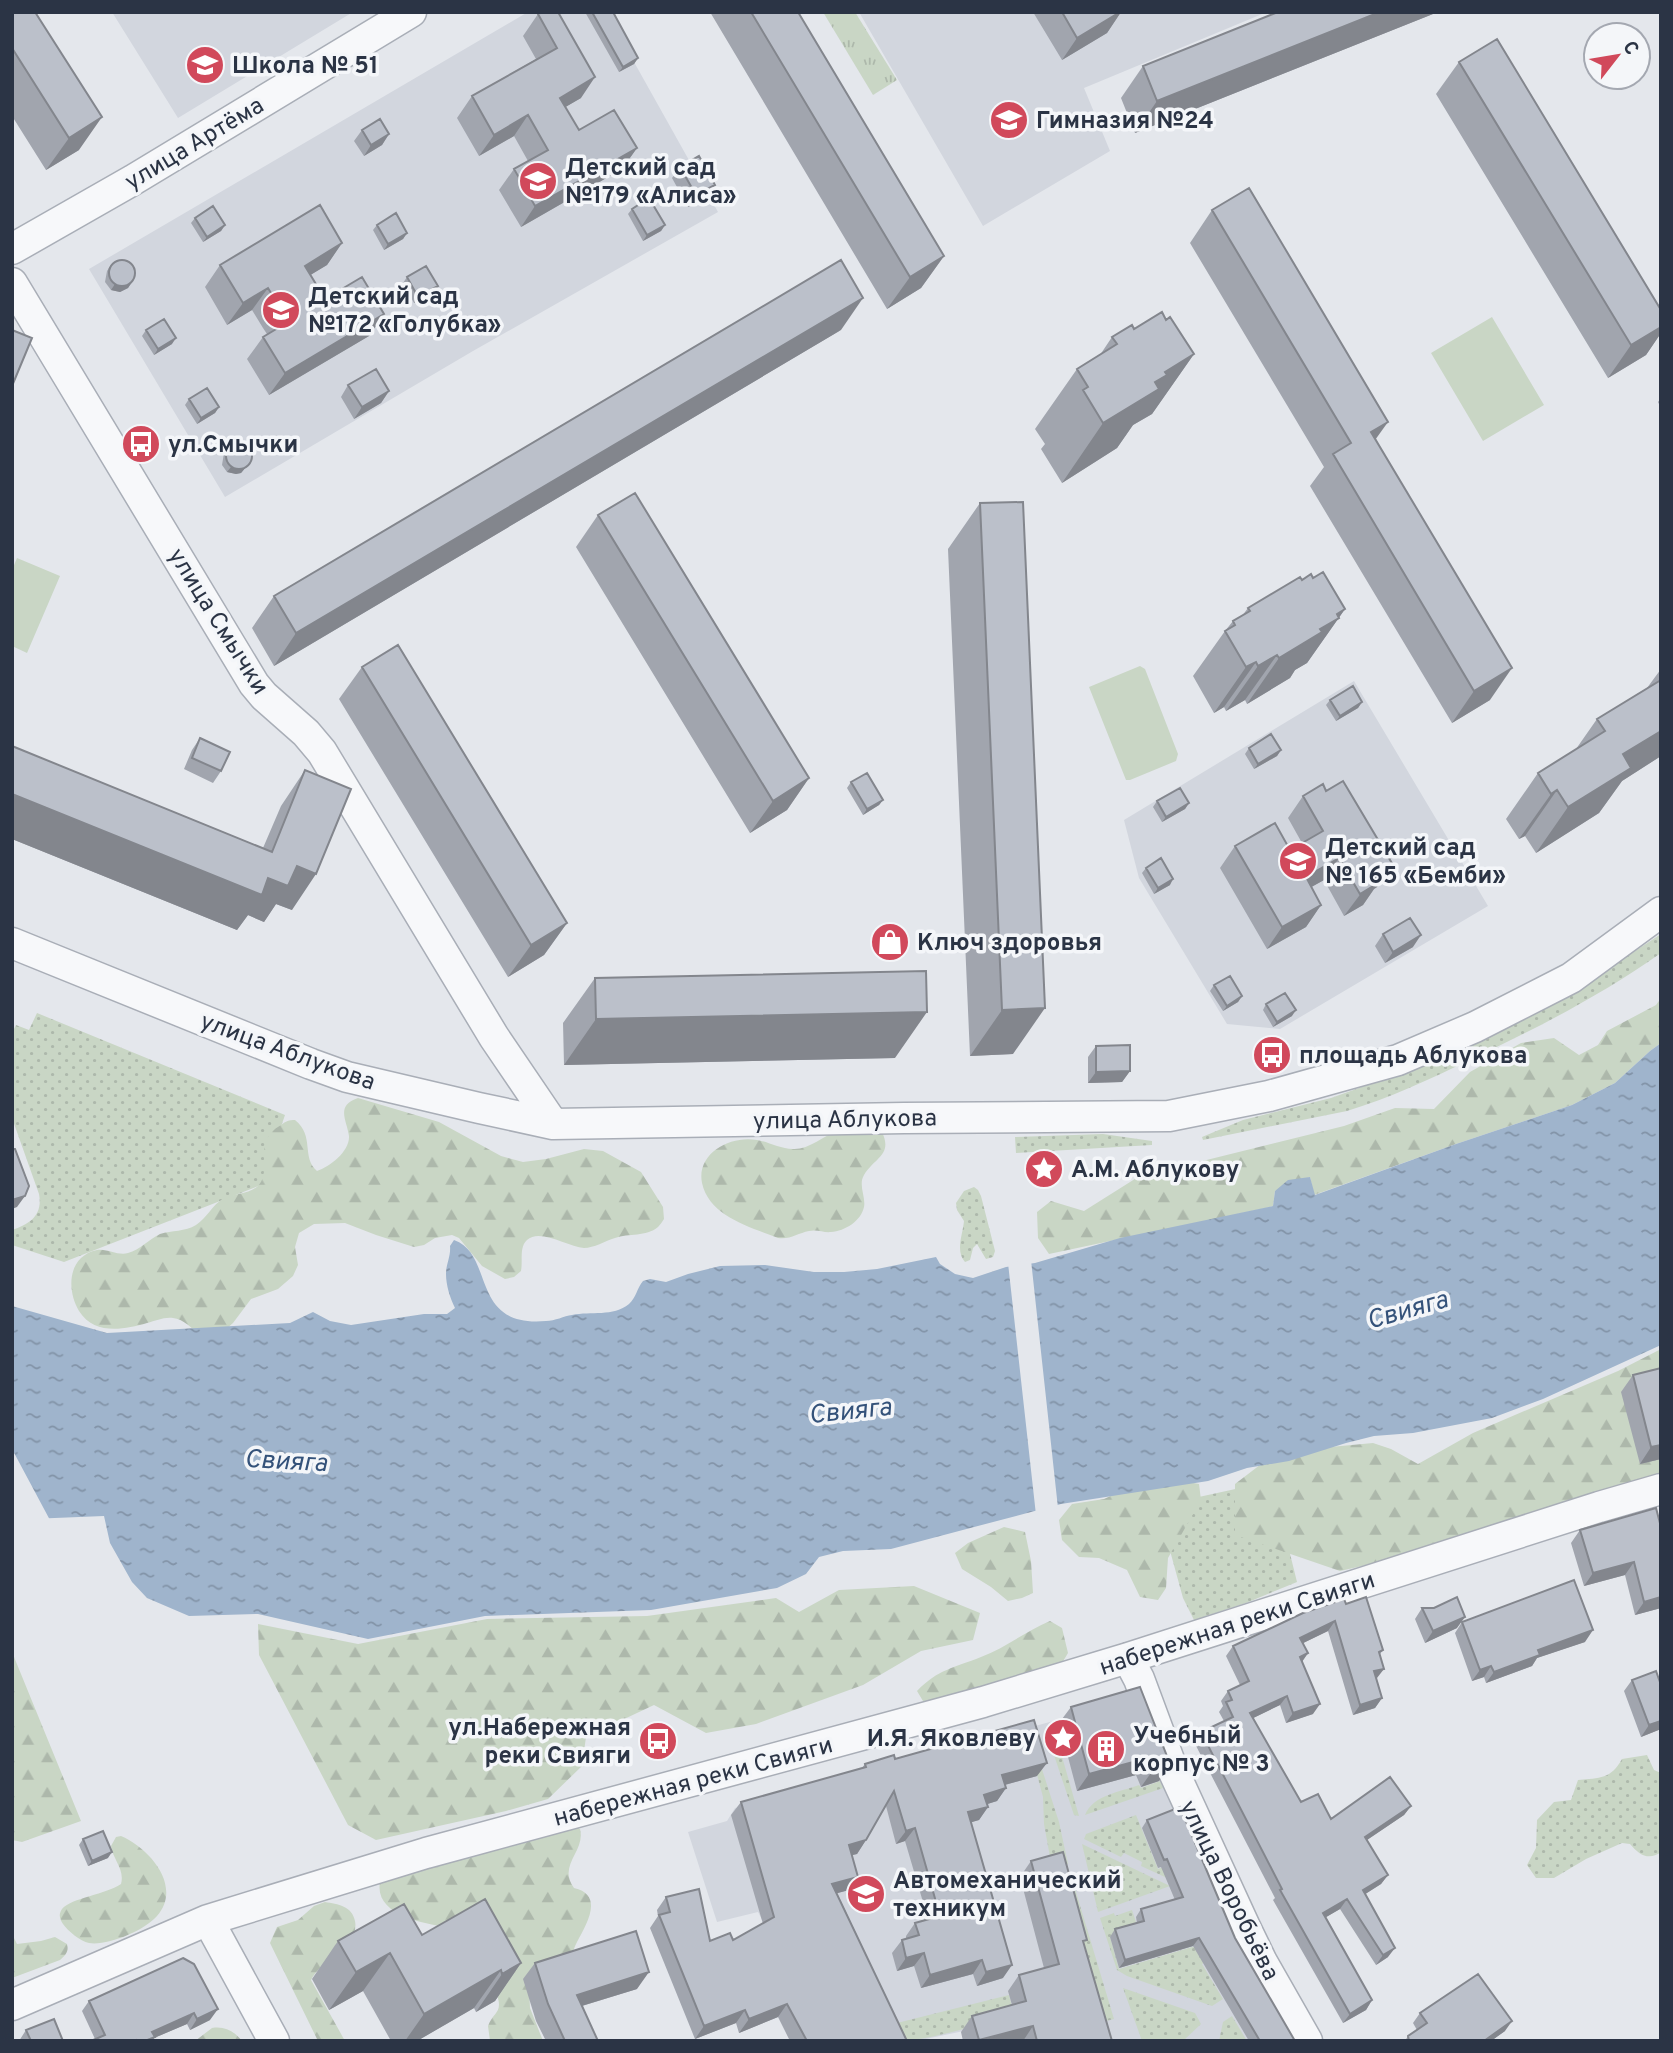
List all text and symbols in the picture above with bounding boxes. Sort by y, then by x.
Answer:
north arrow [1582,21,1652,91]
text: С [1616,37,1643,60]
school or university icon: Школа № 51 [184,44,226,86]
place label: Школа № 51 [232,52,379,82]
street label: улица Артёма [120,91,270,198]
school or university icon: Гимназия №24 [988,99,1030,141]
place label: Гимназия №24 [1036,107,1214,137]
place label: Детский сад №179 «Алиса» [565,154,737,212]
school or university icon: Детский сад №179 «Алиса» [517,160,559,202]
place label: Детский сад №172 «Голубка» [308,283,501,341]
school or university icon: Детский сад №172 «Голубка» [260,289,302,331]
bus stop icon: ул.Смычки [120,423,162,465]
place label: ул.Смычки [168,431,298,461]
street label: улица Смычки [160,543,274,701]
place label: Детский сад № 165 «Бемби» [1325,834,1506,892]
school or university icon: Детский сад № 165 «Бемби» [1277,840,1319,882]
shop icon: Ключ здоровья [869,921,911,963]
place label: Ключ здоровья [917,929,1102,959]
street label: улица Аблукова [196,1007,379,1098]
bus stop icon: площадь Аблукова [1251,1034,1293,1076]
place label: площадь Аблукова [1299,1042,1527,1072]
street label: улица Аблукова [753,1104,937,1138]
place icon: А.М. Аблукову [1023,1148,1065,1190]
place label: А.М. Аблукову [1071,1156,1239,1186]
water label: Свияга [1363,1284,1453,1339]
water label: Свияга [807,1392,894,1433]
water label: Свияга [244,1444,329,1481]
street label: набережная реки Свияги [1096,1566,1379,1684]
place label: ул.Набережная реки Свияги [448,1714,631,1772]
place icon: И.Я. Яковлеву [1042,1717,1084,1759]
bus stop icon: ул.Набережная реки Свияги [637,1720,679,1762]
place label: Учебный корпус № 3 [1133,1722,1270,1780]
place label: И.Я. Яковлеву [867,1725,1036,1755]
building icon: Учебный корпус № 3 [1085,1728,1127,1770]
street label: набережная реки Свияги [550,1731,837,1835]
street label: улица Воробьёва [1172,1796,1285,1986]
place label: Автомеханический техникум [893,1867,1122,1925]
school or university icon: Автомеханический техникум [845,1873,887,1915]

